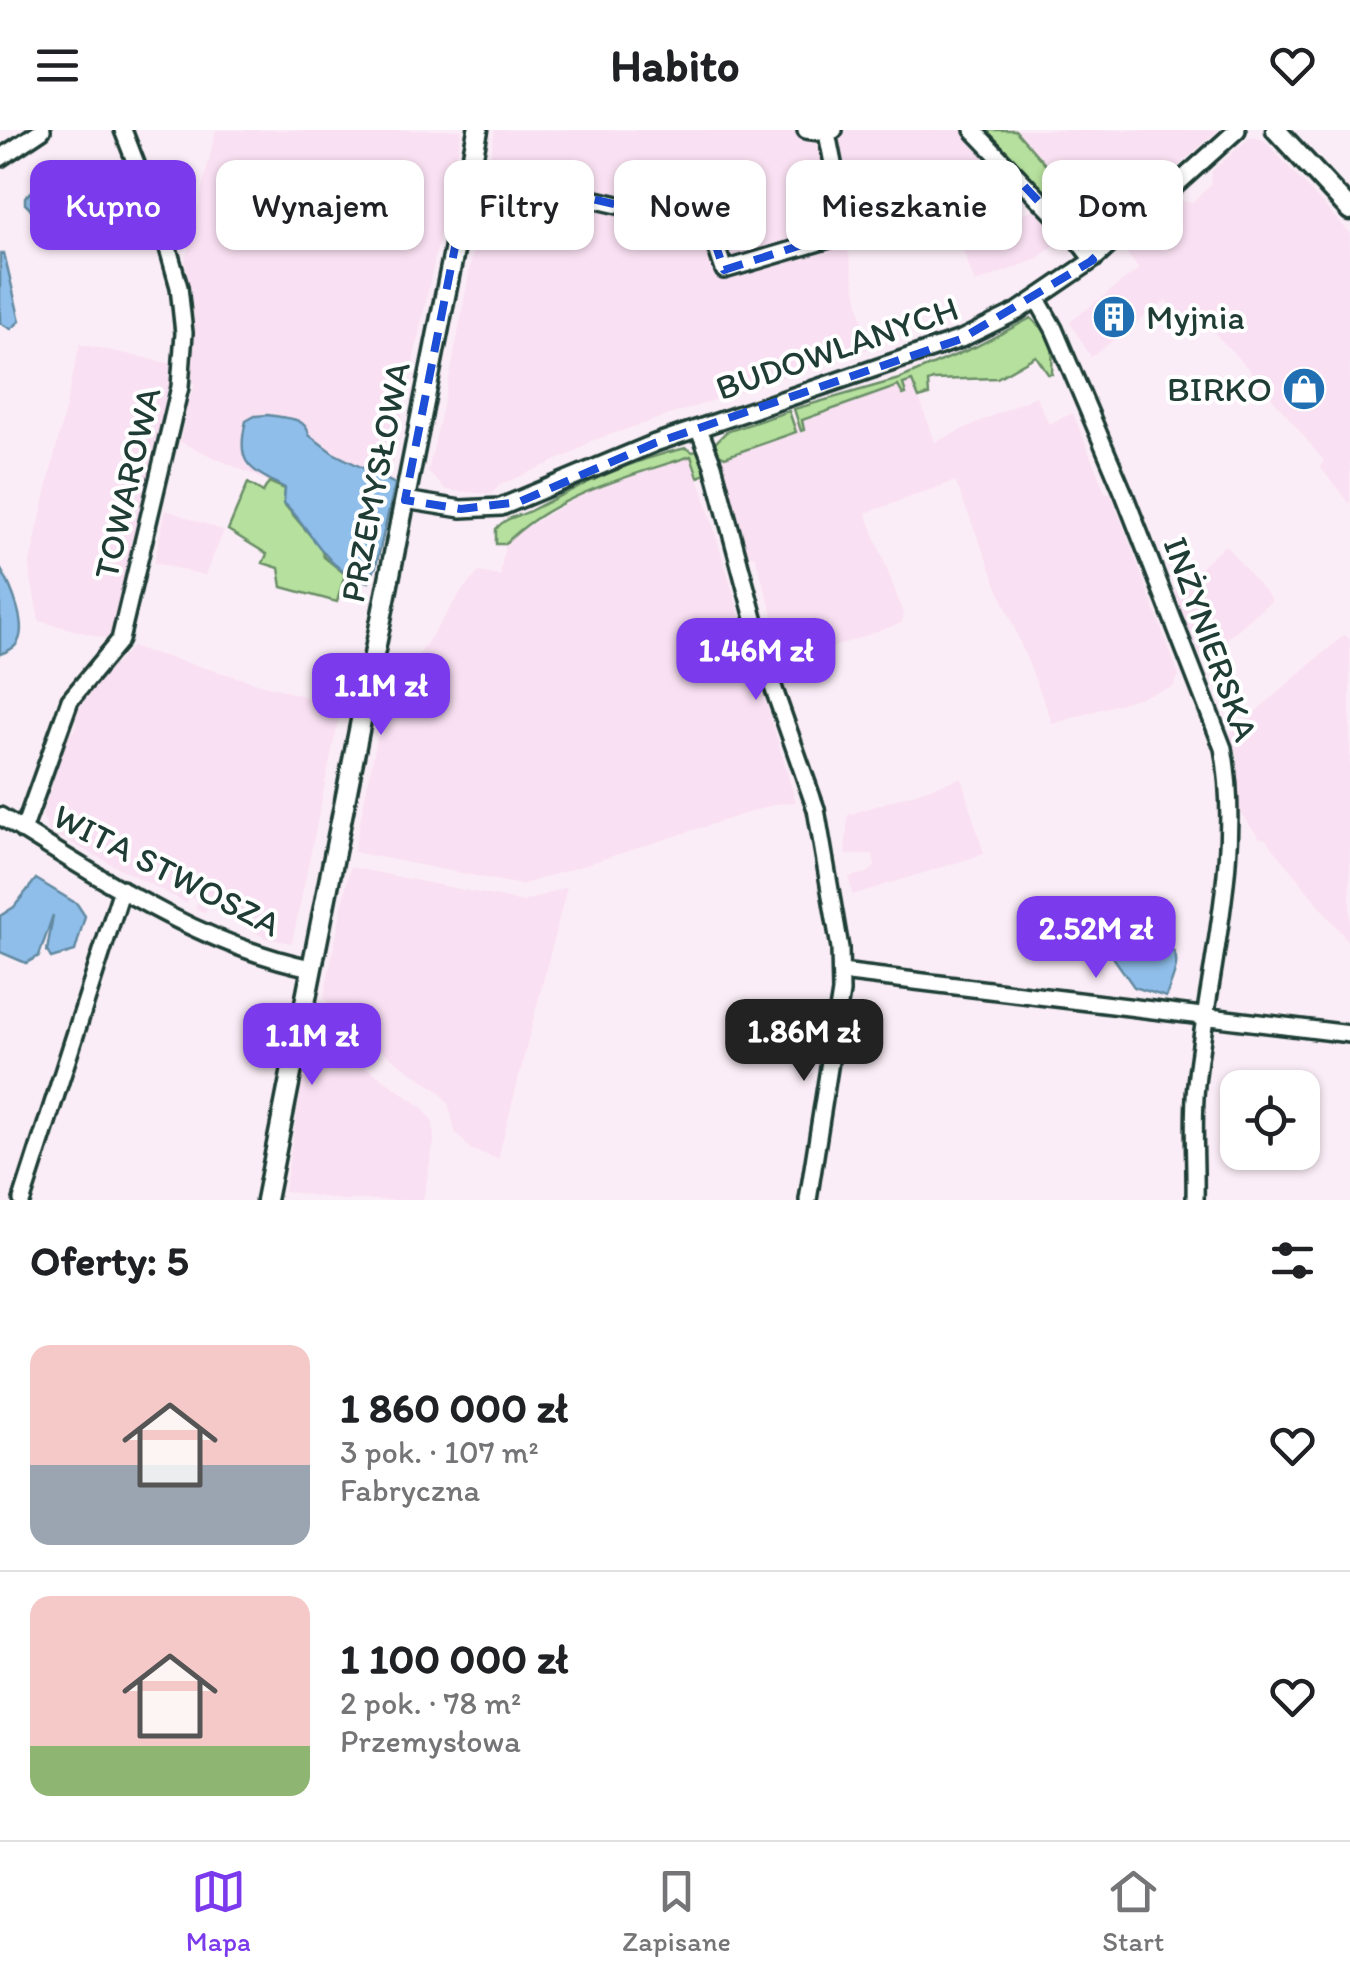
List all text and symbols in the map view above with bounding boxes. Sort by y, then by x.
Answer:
icon: menu [30,38,85,93]
text: Habito [610,38,740,92]
icon: heart [1265,38,1320,93]
chip: Kupno [30,160,196,250]
chip: Wynajem [216,160,424,250]
chip: Filtry [444,160,594,250]
chip: Nowe [614,160,766,250]
chip: Mieszkanie [786,160,1022,250]
chip: Dom [1042,160,1183,250]
street label: BUDOWLANYCH [710,287,964,409]
building icon: Myjnia [1091,294,1137,340]
place label: Myjnia [1146,296,1245,338]
street label: PRZEMYSŁOWA [331,358,419,606]
shop icon: BIRKO [1281,366,1327,412]
place label: BIRKO [1167,368,1272,410]
street label: TOWAROWA [85,383,169,583]
street label: INŻYNIERSKA [1155,531,1267,747]
pin: 1.46M zł [653,618,859,703]
text: 1.46M zł [698,631,814,669]
pin: 1.1M zł [289,653,473,738]
text: 1.1M zł [334,666,428,704]
street label: WITA STWOSZA [46,795,288,945]
pin: 2.52M zł [993,896,1199,981]
text: 2.52M zł [1039,909,1153,947]
pin: 1.86M zł [701,999,907,1084]
pin: 1.1M zł [220,1003,404,1088]
text: 1.86M zł [747,1012,861,1050]
text: 1.1M zł [265,1016,359,1054]
map controls [1220,1070,1320,1170]
button: locate [1220,1070,1320,1170]
icon: filters [1265,1233,1320,1288]
text: Oferty: 5 [30,1235,189,1286]
text: 1 860 000 zł [340,1382,568,1433]
icon: home [110,1385,230,1505]
icon: heart [1265,1418,1320,1473]
text: 3 pok. · 107 m² [340,1433,539,1471]
text: Fabryczna [340,1471,480,1509]
text: 1 100 000 zł [340,1633,568,1684]
icon: home [110,1636,230,1756]
icon: heart [1265,1669,1320,1724]
text: 2 pok. · 78 m² [340,1684,521,1722]
text: Przemysłowa [340,1722,521,1760]
tab: Mapa [186,1864,251,1958]
tab: Zapisane [622,1864,731,1958]
tab: Start [1102,1864,1164,1958]

